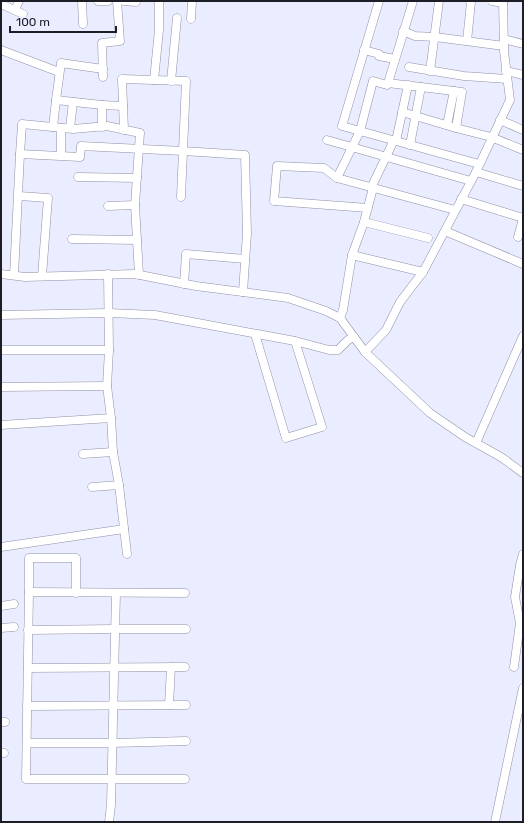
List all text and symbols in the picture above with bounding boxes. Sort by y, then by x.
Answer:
scale bar [10,8,116,34]
text: 100 m [16,15,50,29]

